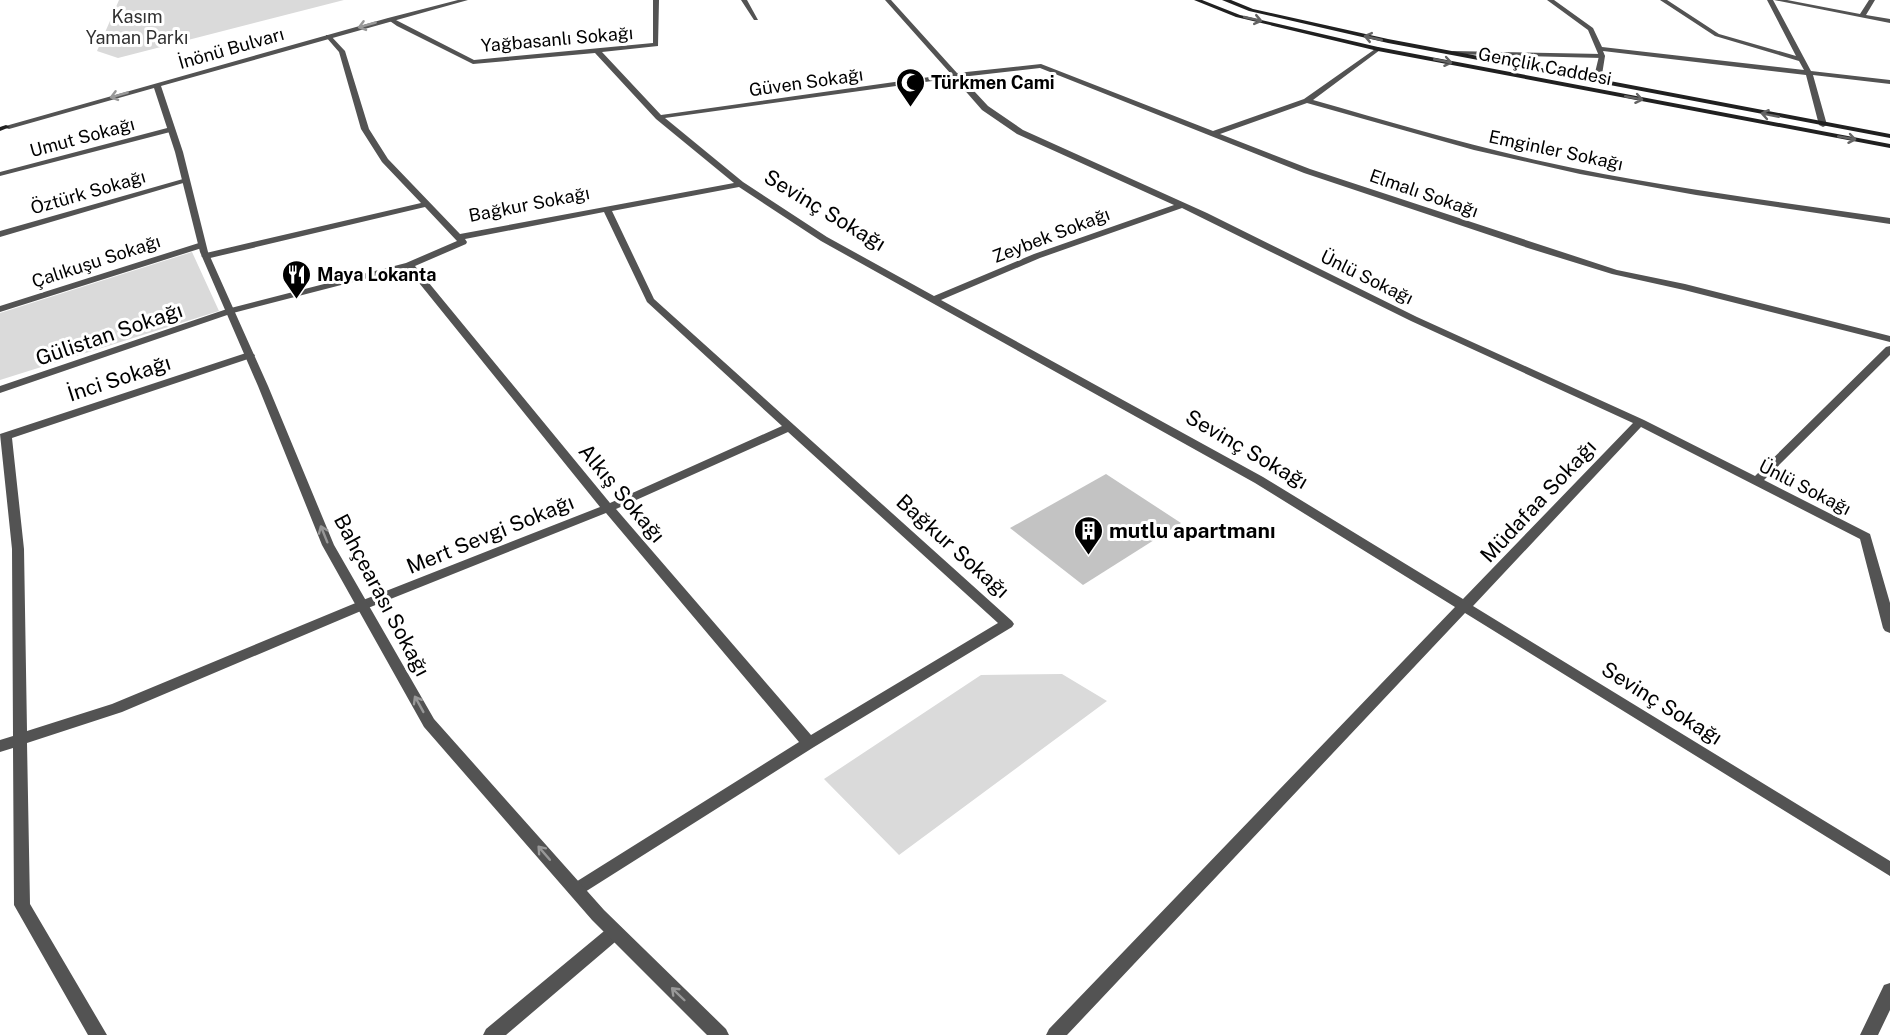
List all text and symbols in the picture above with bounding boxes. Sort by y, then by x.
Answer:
park label: Kasım Yaman Parkı [86,6,188,48]
one-way arrow [1243,14,1262,26]
one-way arrow [358,20,377,31]
street label: İnönü Bulvarı [176,22,286,73]
street label: Yağbasanlı Sokağı [480,22,634,56]
one-way arrow [1363,32,1383,43]
street label: Gençlik Caddesi [1477,43,1613,89]
one-way arrow [1433,56,1452,67]
street label: Güven Sokağı [748,64,864,100]
mosque icon: Türkmen Cami [894,66,926,108]
place label: Türkmen Cami [931,72,1055,93]
one-way arrow [110,90,129,101]
one-way arrow [1624,93,1644,104]
one-way arrow [1761,109,1781,120]
street label: Umut Sokağı [27,113,137,161]
street label: Emginler Sokağı [1487,125,1625,175]
one-way arrow [1836,133,1856,144]
street label: Sevinç Sokağı [760,164,890,256]
street label: Öztürk Sokağı [28,165,148,218]
street label: Elmalı Sokağı [1367,165,1481,221]
street label: Bağkur Sokağı [467,182,591,226]
street label: Zeybek Sokağı [989,203,1113,267]
street label: Çalıkuşu Sokağı [29,230,163,292]
street label: Ünlü Sokağı [1317,245,1417,308]
restaurant icon: Maya Lokanta [280,258,312,300]
place label: Maya Lokanta [317,264,436,285]
street label: Gülistan Sokağı [32,297,186,371]
street label: İnci Sokağı [64,350,174,406]
street label: Sevinç Sokağı [1181,404,1313,494]
street label: Müdafaa Sokağı [1475,435,1601,567]
street label: Alkış Sokağı [574,439,670,547]
street label: Ünlü Sokağı [1755,454,1855,519]
street label: Mert Sevgi Sokağı [403,489,577,579]
street label: Bağkur Sokağı [891,489,1015,603]
street label: Bahçearası Sokağı [329,510,435,680]
building icon: mutlu apartmanı [1072,514,1104,556]
place label: mutlu apartmanı [1109,518,1275,543]
one-way arrow [318,525,329,544]
street label: Sevinç Sokağı [1597,656,1727,750]
one-way arrow [412,696,424,713]
one-way arrow [537,846,551,861]
one-way arrow [671,987,686,1001]

